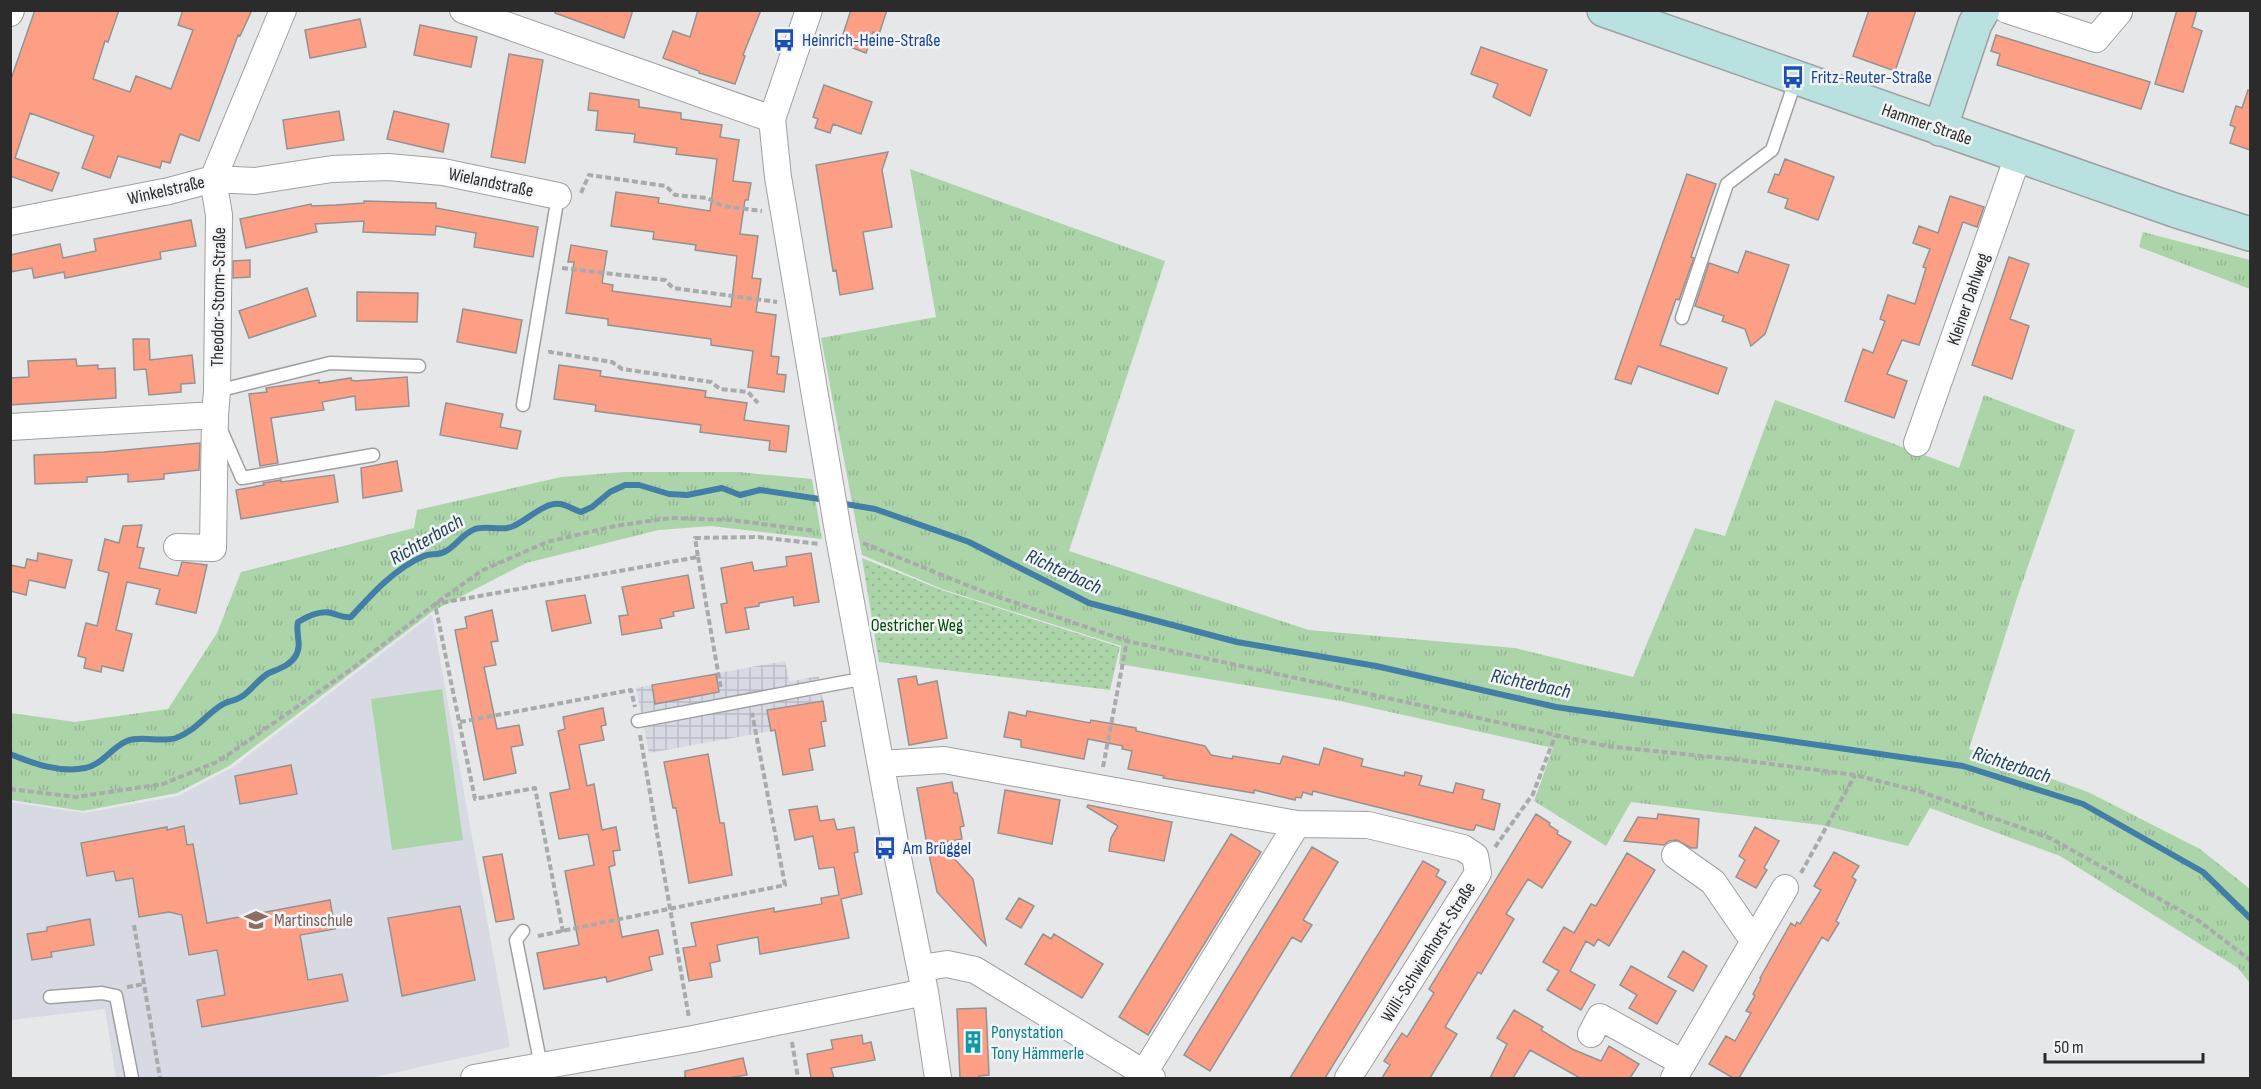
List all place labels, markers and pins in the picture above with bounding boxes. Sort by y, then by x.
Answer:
bus stop icon: Heinrich-Heine-Straße [771,27,797,53]
place label: Heinrich-Heine-Straße [802,30,940,51]
bus stop icon: Fritz-Reuter-Straße [1780,64,1806,90]
place label: Fritz-Reuter-Straße [1811,67,1932,88]
bus stop icon: Am Brüggel [872,835,898,861]
place label: Am Brüggel [902,838,971,859]
school or university icon: Martinschule [243,907,269,933]
place label: Martinschule [274,910,353,931]
place label: Ponystation Tony Hämmerle [991,1022,1084,1064]
building icon: Ponystation Tony Hämmerle [960,1029,986,1055]

